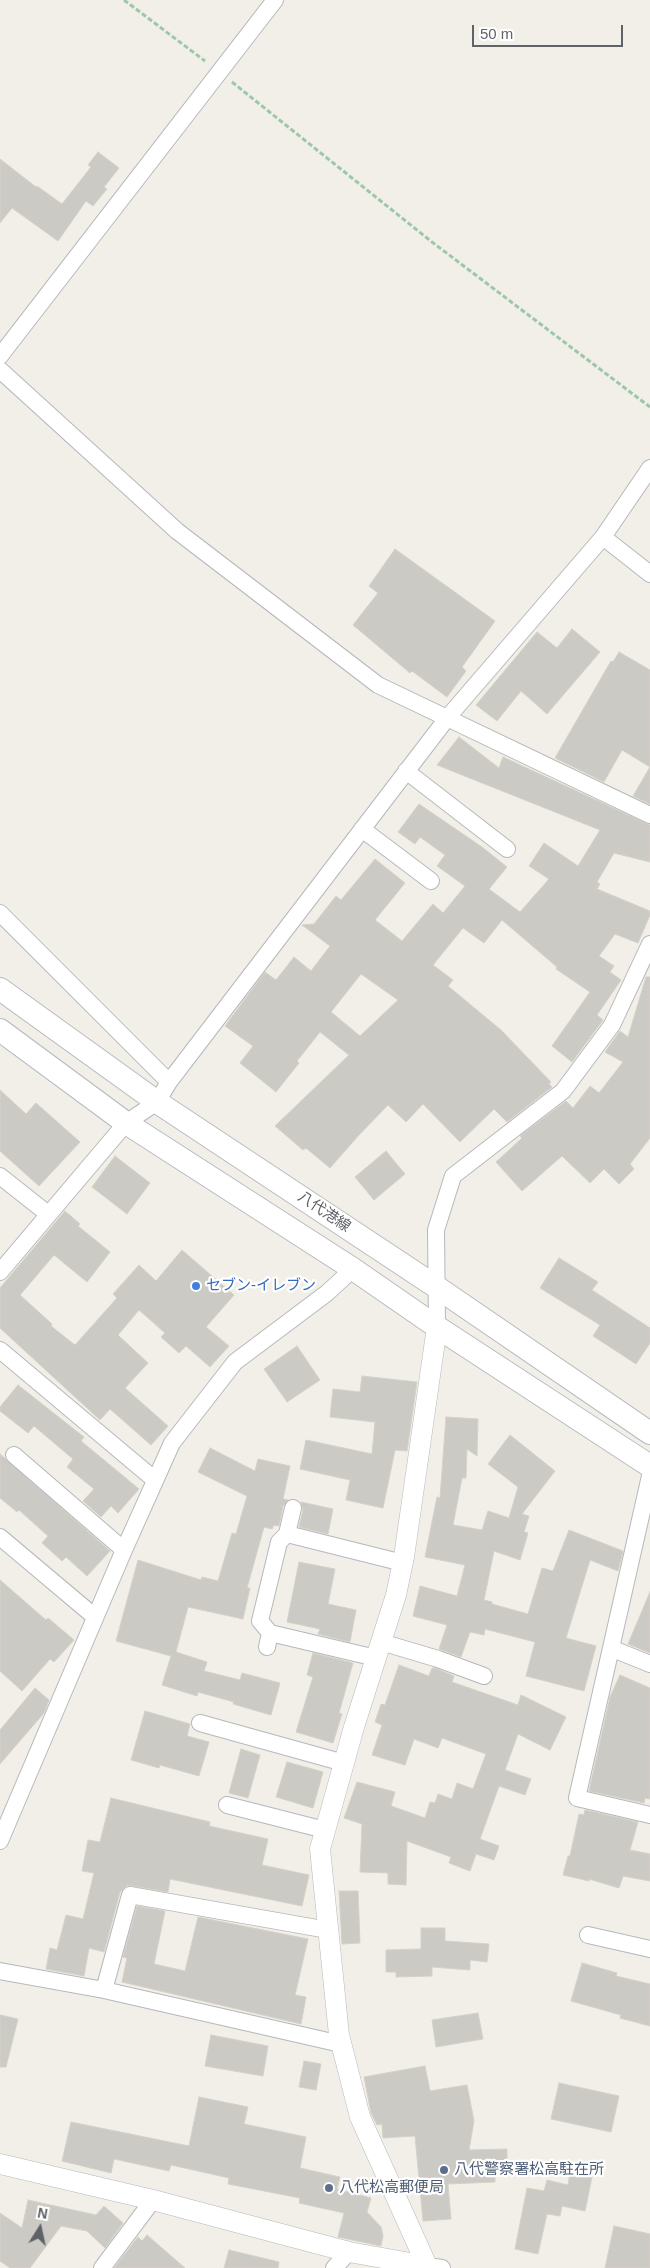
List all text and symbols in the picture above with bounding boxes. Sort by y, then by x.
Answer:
scale bar [475,15,626,47]
text: 50 m [480,25,513,42]
street label: 八代港線 [294,1188,354,1236]
place label: セブン-イレブン [206,1277,316,1295]
marker: セブン-イレブン [190,1280,202,1292]
place label: 八代警察署松高駐在所 [454,2161,604,2179]
marker: 八代警察署松高駐在所 [438,2164,450,2176]
place label: 八代松高郵便局 [339,2179,444,2197]
marker: 八代松高郵便局 [323,2182,335,2194]
north arrow [15,2203,65,2253]
text: N [36,2204,49,2222]

